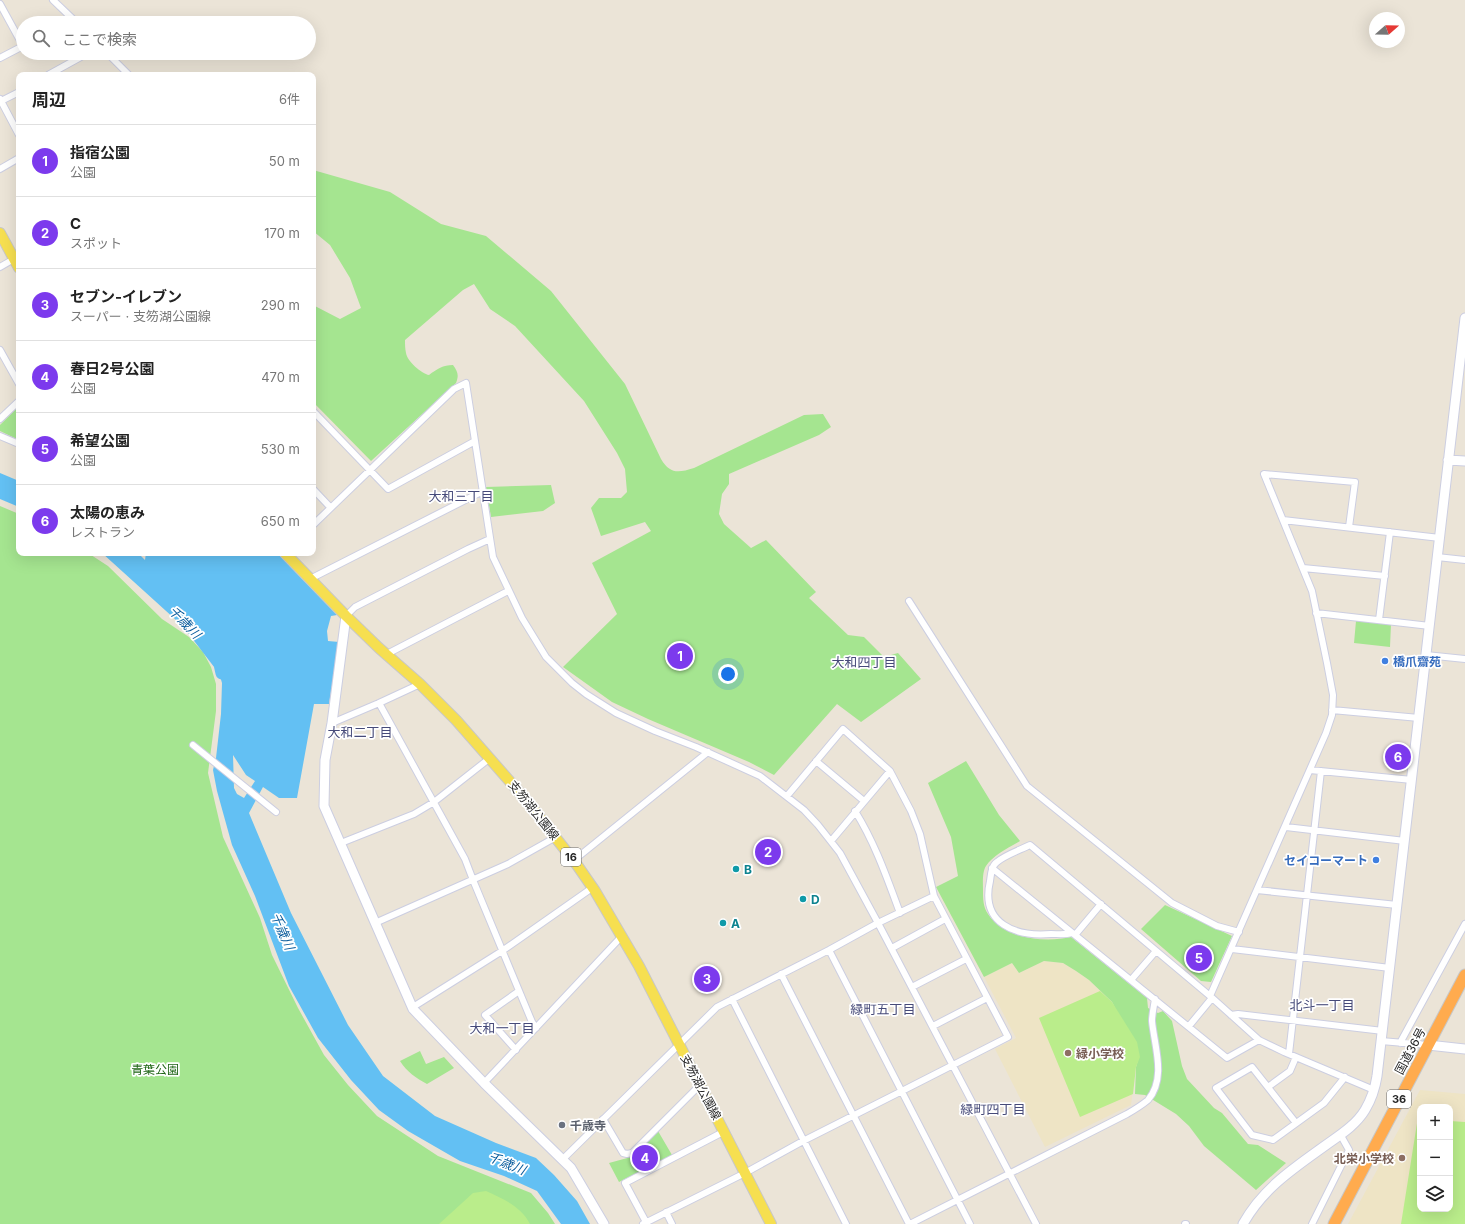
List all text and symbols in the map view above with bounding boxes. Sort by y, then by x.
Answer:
north arrow [1369,12,1405,48]
search box [16,16,316,60]
icon: search [30,27,52,49]
text: ここで検索 [62,30,137,49]
text: 周辺 [32,90,66,110]
text: 6件 [279,91,300,107]
text: 指宿公園 [70,143,130,162]
text: 1 [42,153,48,169]
text: 50 m [269,153,300,169]
text: 公園 [70,164,96,180]
text: C [70,214,81,233]
text: 2 [41,225,49,241]
text: 170 m [264,225,300,241]
text: スポット [70,235,122,251]
text: セブン-イレブン [70,287,182,306]
text: 3 [41,297,49,313]
text: 290 m [261,297,300,313]
text: スーパー · 支笏湖公園線 [70,308,211,324]
text: 春日2号公園 [70,359,154,378]
text: 4 [41,369,49,385]
text: 470 m [261,369,300,385]
text: 公園 [70,380,96,396]
text: 希望公園 [70,431,130,450]
text: 5 [41,441,49,457]
text: 530 m [261,441,300,457]
text: 公園 [70,452,96,468]
district label: 大和三丁目 [428,488,494,504]
text: 太陽の恵み [70,503,145,522]
text: 6 [41,513,49,529]
text: 650 m [261,513,300,529]
text: レストラン [70,524,135,540]
water label: 千歳川 [166,602,206,643]
pin: 1 [667,641,693,671]
district label: 大和四丁目 [831,654,897,670]
place label: 橋爪齋苑 [1393,654,1441,669]
marker: 橋爪齋苑 [1380,656,1390,666]
your location [718,664,738,684]
district label: 大和二丁目 [327,724,393,740]
pin: 6 [1385,742,1411,772]
street label: 支笏湖公園線 [506,777,562,843]
pin: 2 [755,837,781,867]
road number: 16 [561,848,581,866]
place label: セイコーマート [1284,853,1368,868]
marker: セイコーマート [1371,855,1381,865]
place label: B [744,862,752,877]
marker: B [731,864,741,874]
place label: D [811,892,820,907]
marker: D [798,894,808,904]
water label: 千歳川 [268,910,299,954]
place label: A [731,916,740,931]
marker: A [718,918,728,928]
pin: 5 [1186,943,1212,973]
pin: 3 [694,964,720,994]
district label: 北斗一丁目 [1289,997,1355,1013]
district label: 緑町五丁目 [850,1001,916,1017]
district label: 大和一丁目 [469,1020,535,1036]
street label: 国道36号 [1391,1025,1429,1077]
place label: 緑小学校 [1076,1046,1124,1061]
marker: 緑小学校 [1063,1048,1073,1058]
street label: 支笏湖公園線 [677,1052,725,1122]
park label: 青葉公園 [131,1062,179,1077]
road number: 36 [1387,1090,1411,1108]
district label: 緑町四丁目 [960,1101,1026,1117]
map controls [1417,1104,1453,1212]
button: + [1417,1104,1453,1140]
place label: 千歳寺 [570,1118,606,1133]
marker: 千歳寺 [557,1120,567,1130]
button: − [1417,1140,1453,1176]
pin: 4 [632,1143,658,1173]
water label: 千歳川 [486,1148,530,1178]
place label: 北栄小学校 [1334,1151,1394,1166]
marker: 北栄小学校 [1397,1153,1407,1163]
button: layers [1417,1176,1453,1212]

